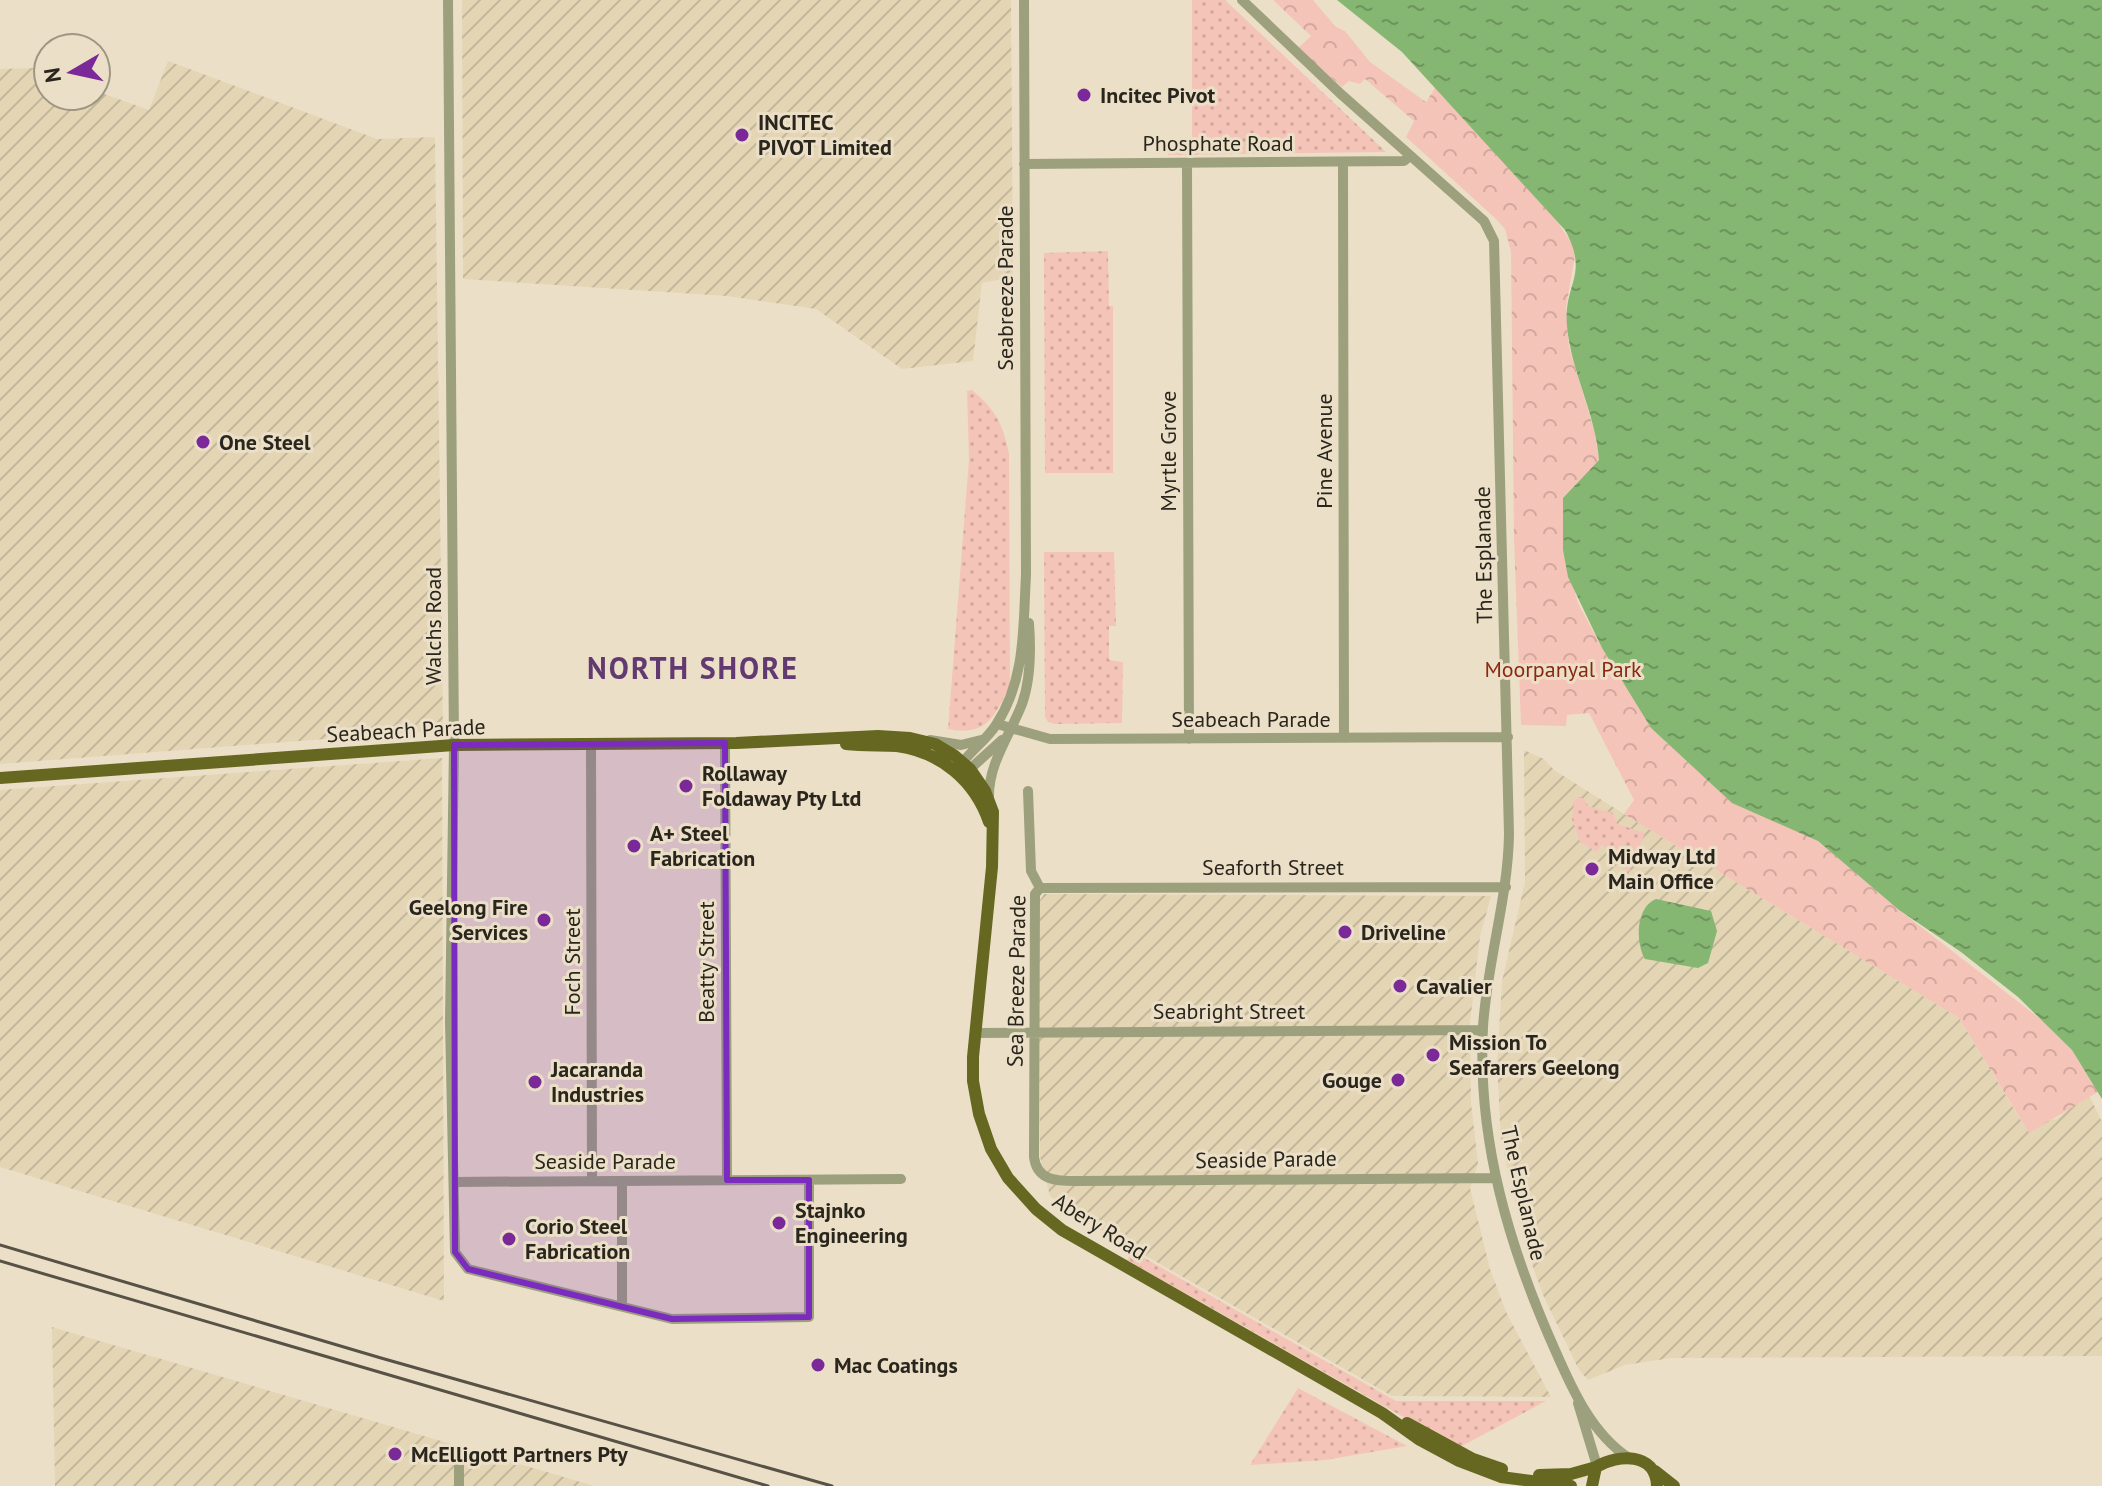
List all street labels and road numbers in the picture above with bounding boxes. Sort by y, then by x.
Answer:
street label: Phosphate Road [1142,129,1294,157]
street label: Seabreeze Parade [991,205,1019,371]
street label: Myrtle Grove [1154,391,1182,511]
street label: Pine Avenue [1310,393,1338,509]
street label: The Esplanade [1468,486,1498,624]
street label: Walchs Road [419,567,447,685]
street label: Seabeach Parade [1171,705,1331,733]
street label: Seabeach Parade [326,712,486,748]
street label: Seaforth Street [1202,853,1345,881]
street label: Sea Breeze Parade [1000,895,1032,1067]
street label: Beatty Street [692,901,720,1023]
street label: Foch Street [558,908,586,1016]
street label: Seabright Street [1153,997,1306,1025]
street label: The Esplanade [1495,1123,1553,1263]
street label: Seaside Parade [1195,1144,1337,1174]
street label: Seaside Parade [534,1147,676,1175]
street label: Abery Road [1048,1186,1152,1266]

